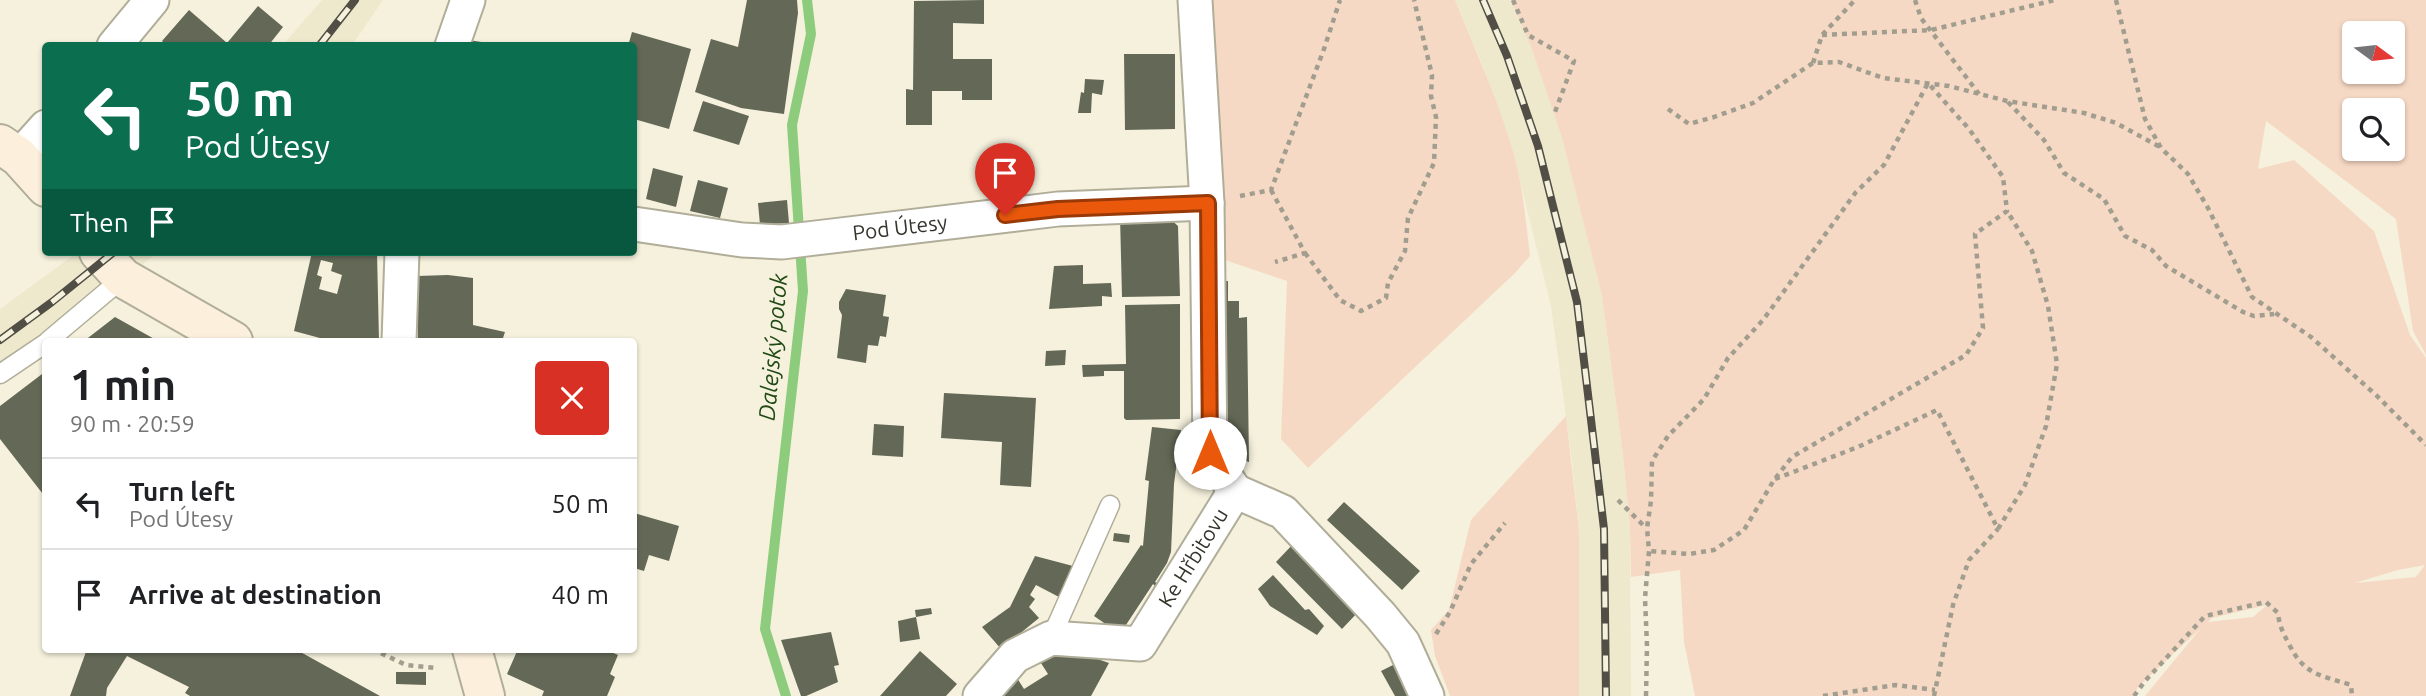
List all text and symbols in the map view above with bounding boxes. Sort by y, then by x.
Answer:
north arrow [2342,21,2404,84]
map controls [2342,21,2405,161]
icon: left [70,70,161,161]
text: 50 m [185,70,294,125]
button: search [2342,98,2405,161]
text: Pod Útesy [185,128,330,164]
pin [975,143,1035,215]
icon: arrive [986,154,1024,192]
icon: arrive [143,203,181,241]
text: Then [70,208,129,237]
street label: Pod Útesy [851,209,948,244]
water label: Dalejský potok [754,272,791,422]
text: 1 min [70,361,176,408]
button: close [535,361,609,435]
text: 90 m · 20:59 [70,411,195,436]
position arrow [1173,416,1247,490]
text: Turn left [129,477,235,506]
icon: left [70,485,108,523]
text: 50 m [551,489,609,518]
street label: Ke Hřbitovu [1153,504,1232,611]
text: Pod Útesy [129,506,233,531]
icon: arrive [70,576,108,614]
text: Arrive at destination [129,580,382,609]
text: 40 m [551,580,609,609]

